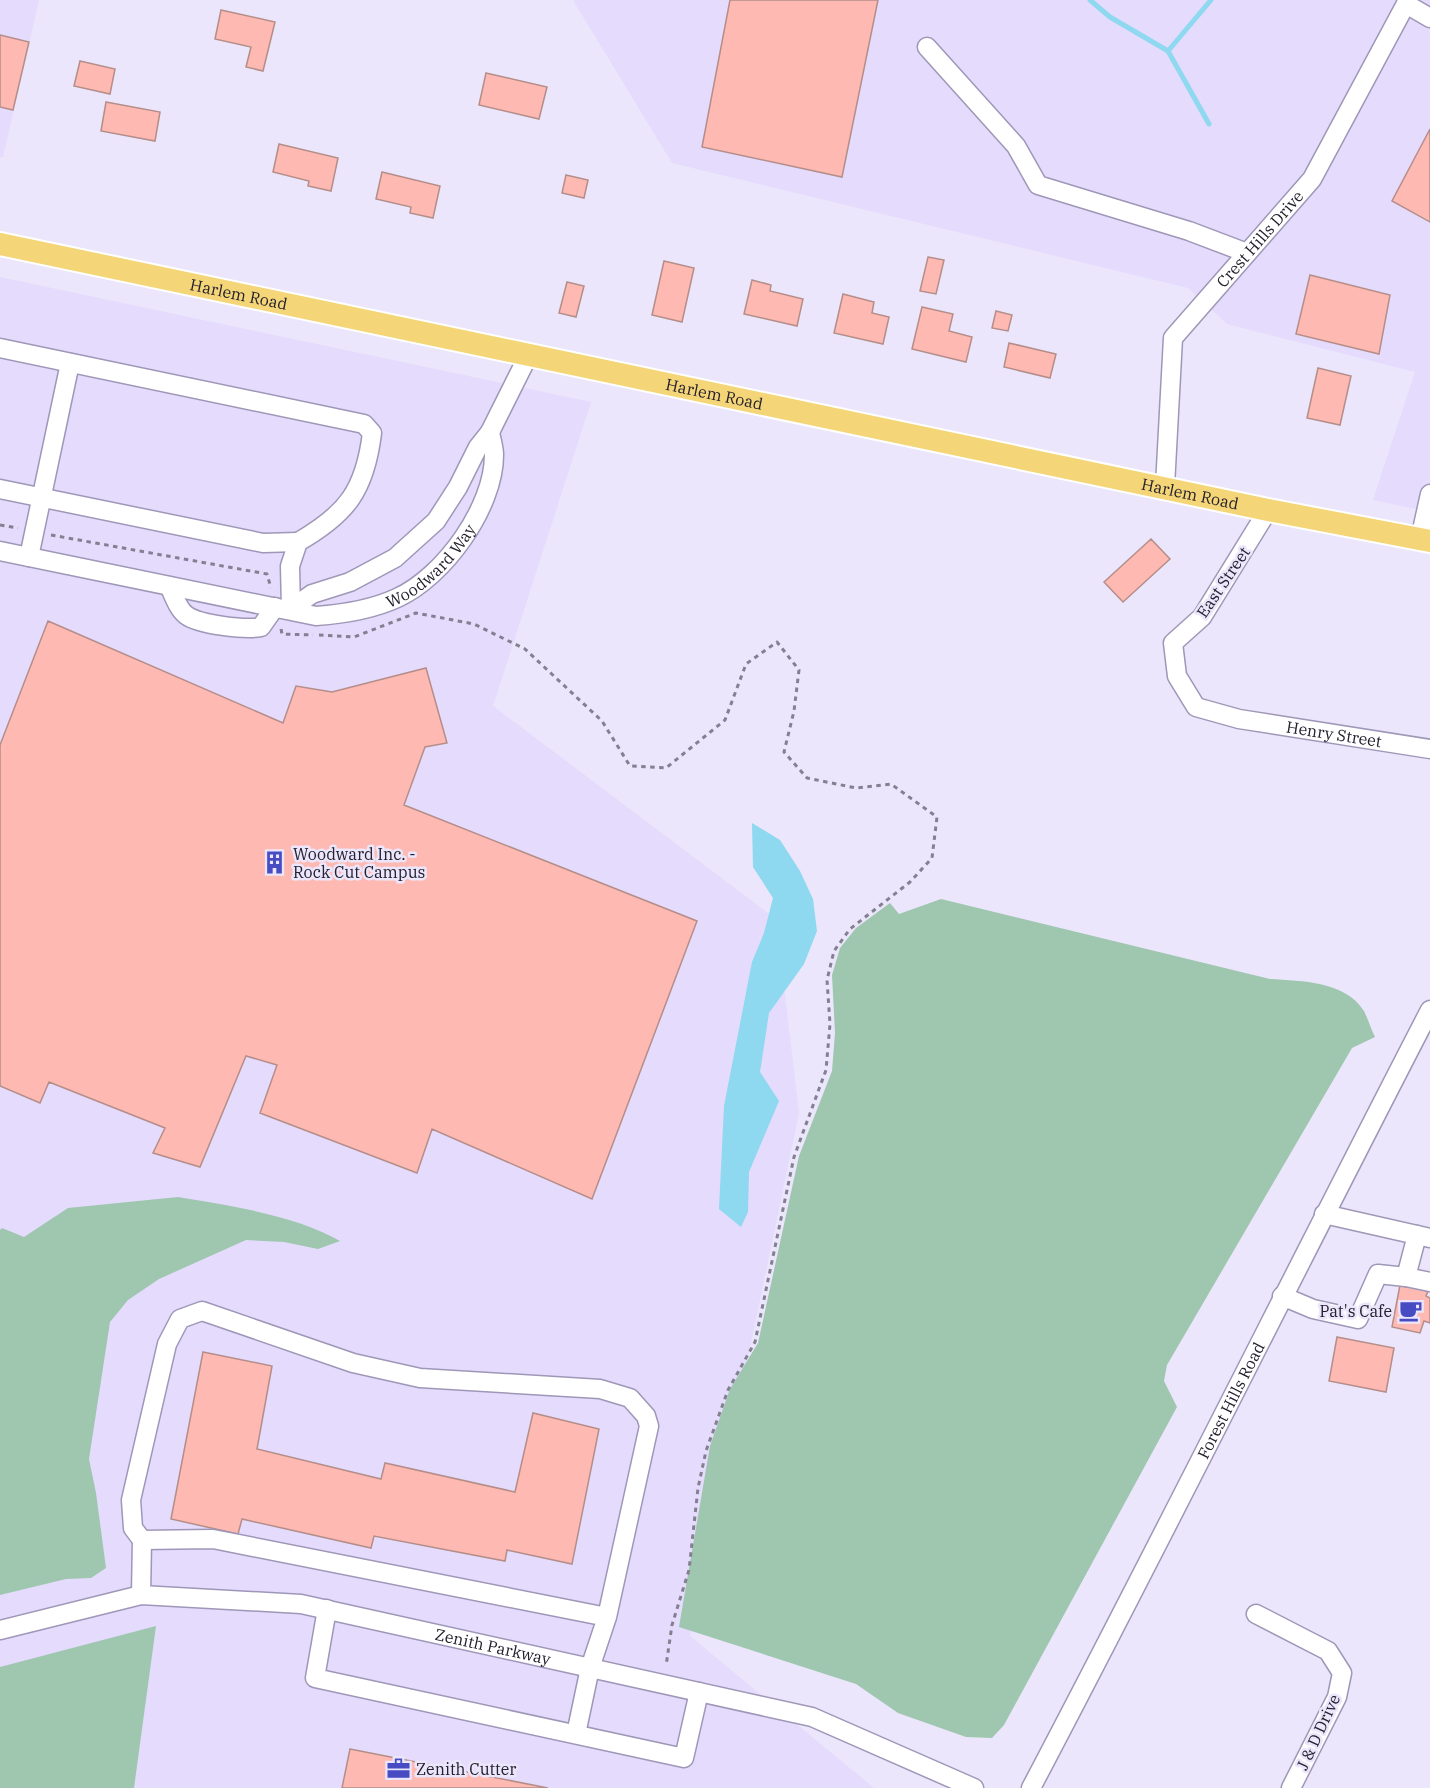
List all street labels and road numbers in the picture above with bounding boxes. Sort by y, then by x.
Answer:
street label: Crest Hills Drive [1212,186,1307,291]
street label: Harlem Road [188,274,290,314]
street label: Harlem Road [664,374,765,414]
street label: Harlem Road [1140,474,1241,514]
street label: Woodward Way [383,520,480,612]
street label: East Street [1192,543,1254,621]
street label: Henry Street [1285,717,1383,751]
street label: Forest Hills Road [1193,1339,1269,1462]
street label: Zenith Parkway [433,1624,553,1669]
street label: J & D Drive [1292,1691,1344,1773]

